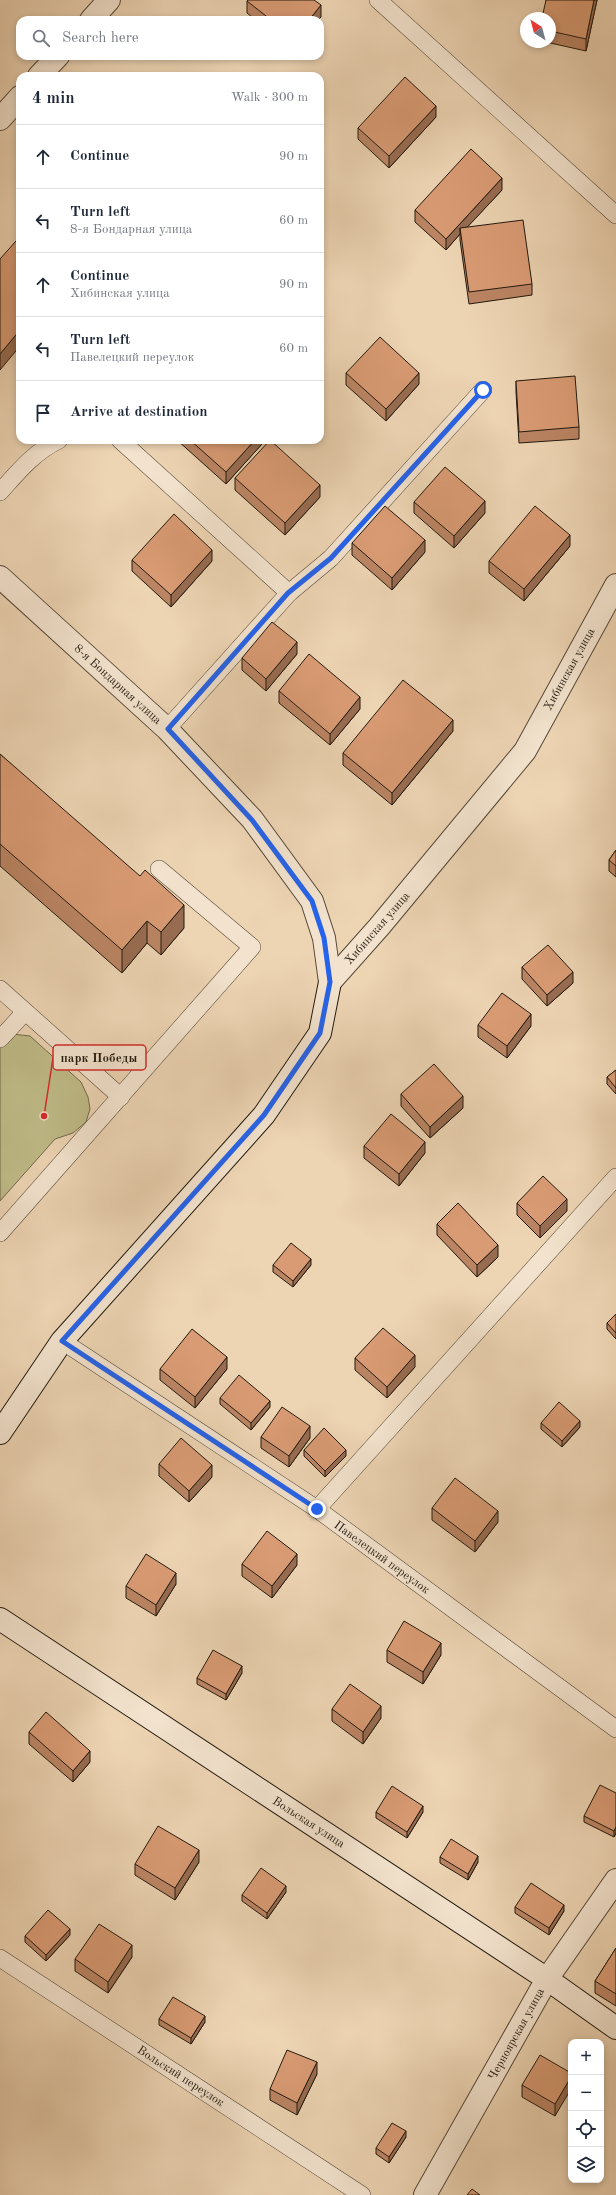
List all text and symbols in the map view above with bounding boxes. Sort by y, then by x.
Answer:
north arrow [520,12,556,48]
search box [16,16,324,60]
icon: search [30,27,52,49]
text: Search here [62,31,139,46]
text: 4 min [32,90,75,107]
text: Walk · 300 m [231,91,308,104]
icon: ahead [32,146,54,168]
text: Continue [70,149,129,164]
text: 90 m [279,150,308,163]
text: Turn left [70,205,130,220]
icon: left [32,210,54,232]
text: 60 m [279,214,308,227]
text: 8-я Бондарная улица [70,223,192,236]
text: Continue [70,269,129,284]
icon: ahead [32,274,54,296]
text: 90 m [279,278,308,291]
text: Хибинская улица [70,287,170,300]
text: Turn left [70,333,130,348]
icon: left [32,338,54,360]
text: 60 m [279,342,308,355]
text: Павелецкий переулок [70,351,194,364]
route start [474,381,492,399]
icon: arrive [32,402,54,424]
text: Arrive at destination [70,405,208,420]
street label: Хибинская улица [542,626,597,713]
street label: 8-я Бондарная улица [71,643,163,727]
street label: Хибинская улица [343,890,412,967]
callout: парк Победы [53,1045,146,1070]
text: парк Победы [61,1052,138,1065]
route end [308,1500,326,1518]
street label: Павелецкий переулок [332,1519,431,1596]
street label: Вольская улица [270,1795,347,1851]
street label: Черноярская улица [487,1986,547,2082]
map controls [568,2039,604,2183]
button: + [568,2039,604,2075]
street label: Вольский переулок [135,2044,226,2109]
button: − [568,2075,604,2111]
button: locate [568,2111,604,2147]
button: layers [568,2147,604,2183]

